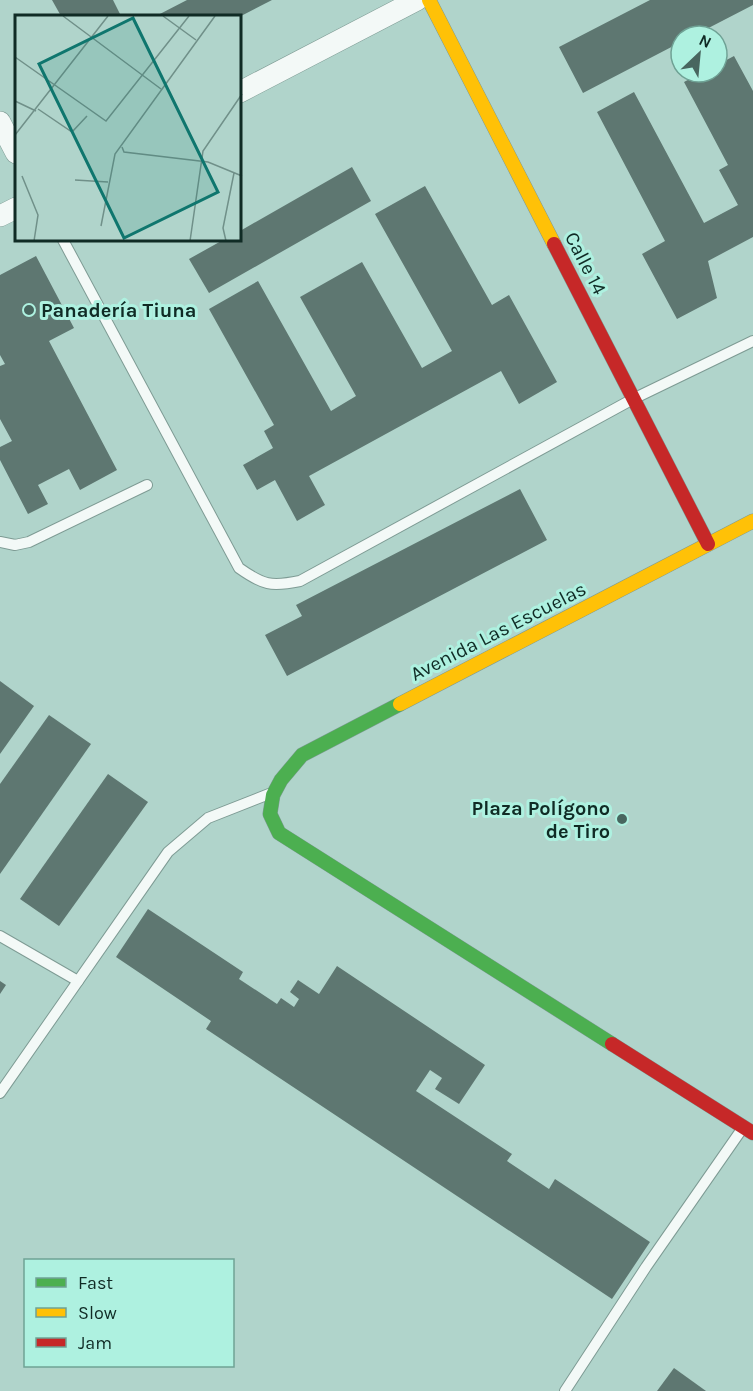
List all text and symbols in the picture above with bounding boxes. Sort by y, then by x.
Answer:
inset map [15,15,242,242]
north arrow [669,24,729,84]
text: N [696,30,715,52]
street label: Calle 14 [560,228,611,298]
place label: Panadería Tiuna [41,299,196,322]
marker: Panadería Tiuna [22,303,36,317]
street label: Avenida Las Escuelas [406,577,590,686]
place label: Plaza Polígono de Tiro [472,797,610,843]
marker: Plaza Polígono de Tiro [615,812,629,826]
legend [24,1259,234,1367]
text: Fast [78,1272,113,1294]
text: Slow [78,1302,117,1324]
text: Jam [78,1332,112,1354]

